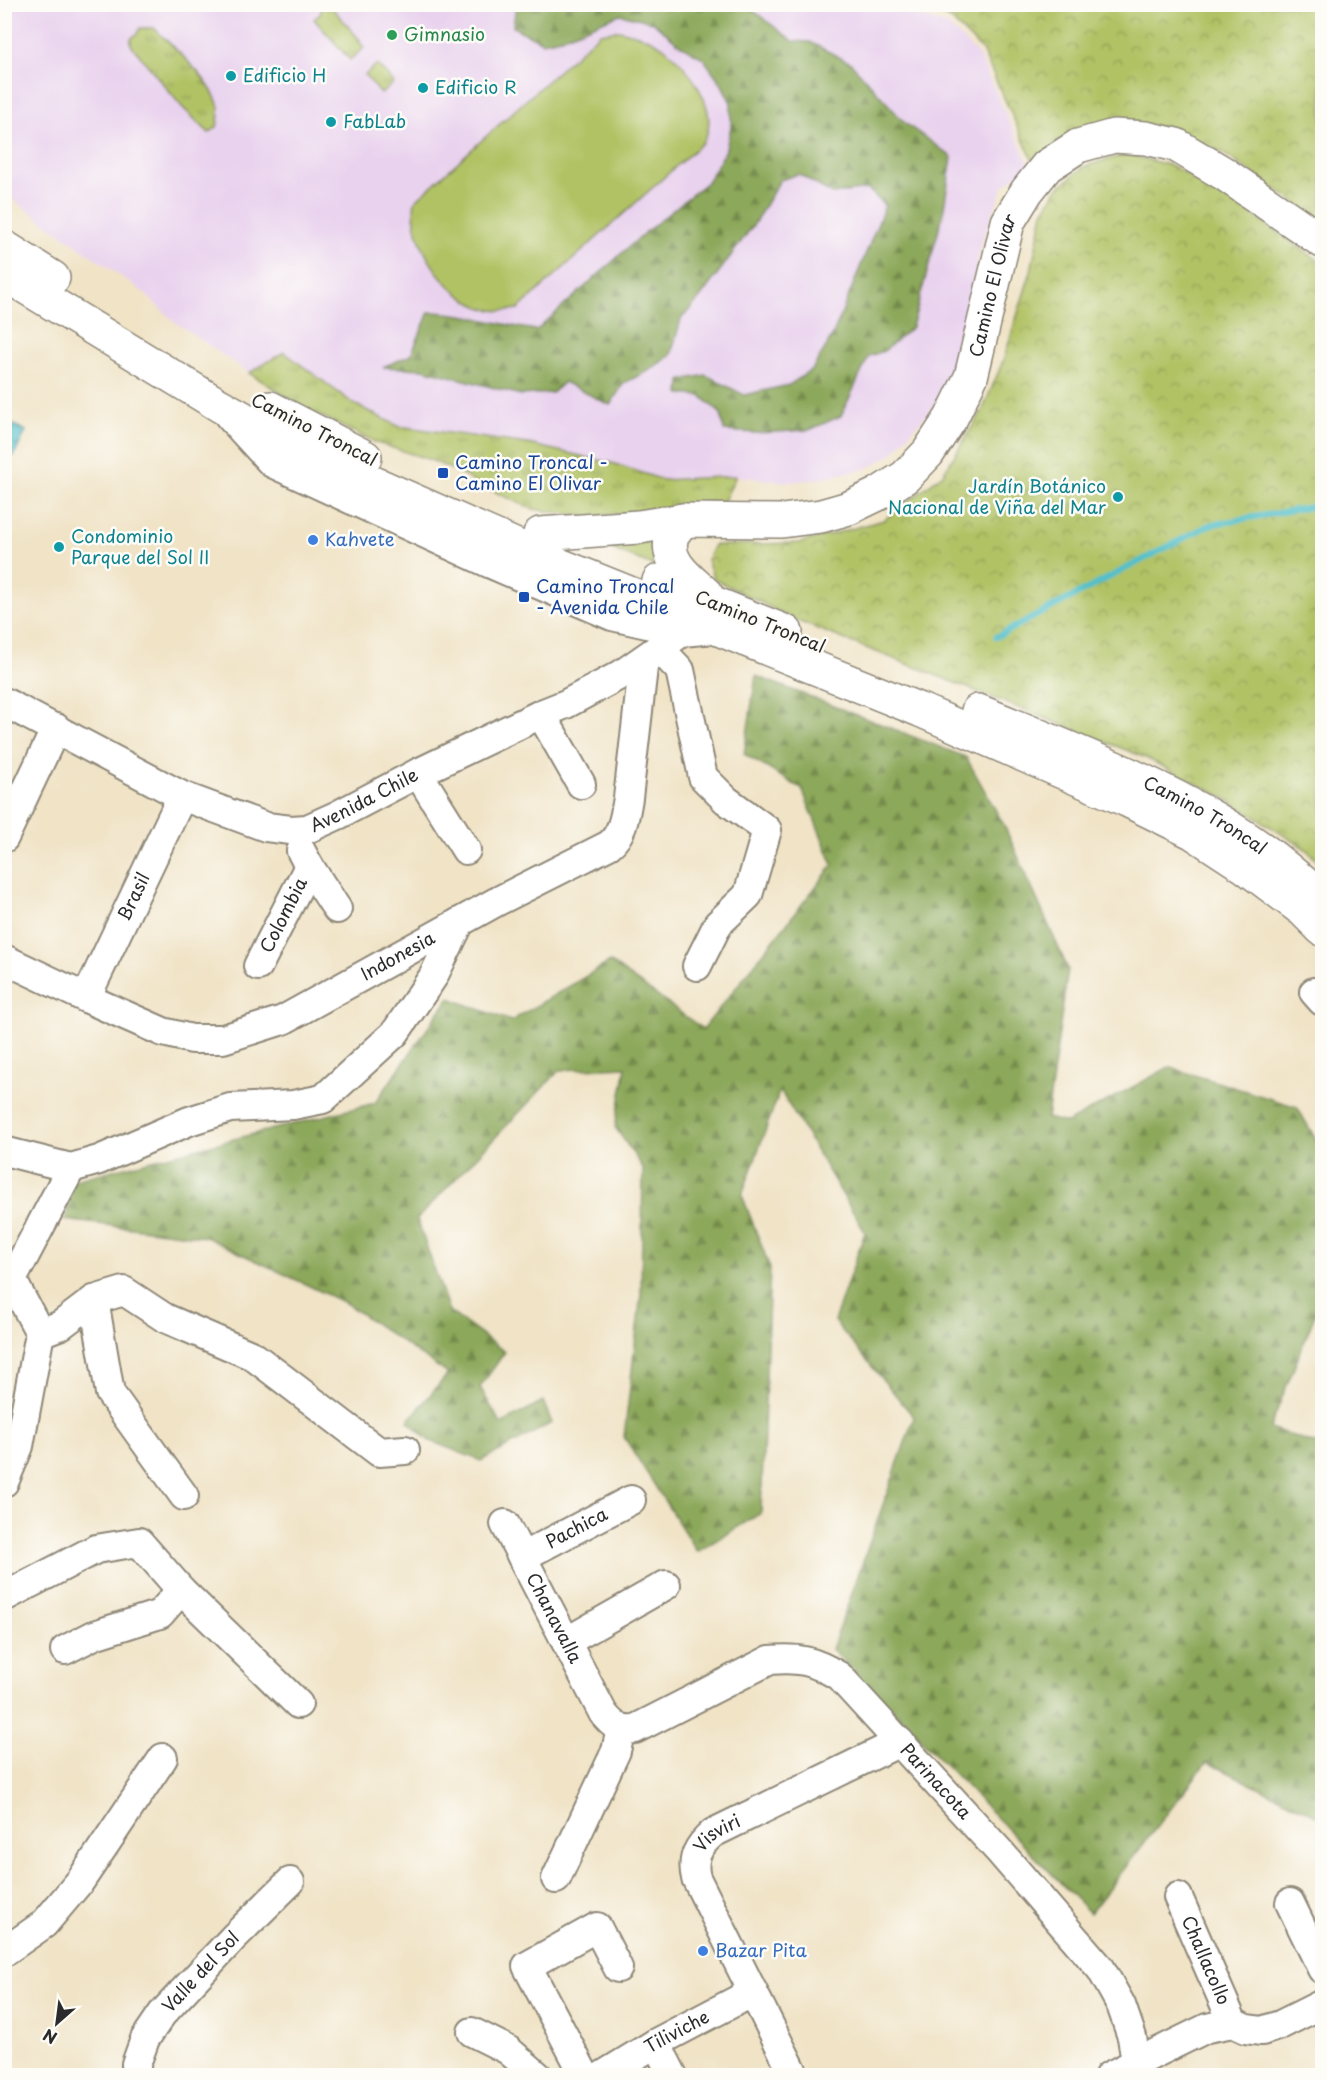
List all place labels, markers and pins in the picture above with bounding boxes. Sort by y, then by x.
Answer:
place label: Gimnasio [404,20,485,47]
marker: Gimnasio [385,28,399,42]
place label: Edificio H [243,61,326,88]
marker: Edificio H [224,69,238,83]
place label: Edificio R [435,73,517,100]
marker: Edificio R [416,81,430,95]
place label: FabLab [343,107,406,134]
marker: FabLab [324,115,338,129]
place label: Camino Troncal - Camino El Olivar [455,448,608,496]
marker: Camino Troncal - Camino El Olivar [436,466,450,480]
place label: Jardín Botánico Nacional de Viña del Mar [888,472,1107,520]
marker: Jardín Botánico Nacional de Viña del Mar [1111,490,1125,504]
place label: Condominio Parque del Sol II [71,522,209,570]
place label: Kahvete [325,525,395,552]
marker: Kahvete [306,533,320,547]
marker: Condominio Parque del Sol II [52,540,66,554]
place label: Camino Troncal - Avenida Chile [536,572,674,620]
marker: Camino Troncal - Avenida Chile [517,590,531,604]
place label: Bazar Pita [715,1936,807,1963]
marker: Bazar Pita [696,1944,710,1958]

